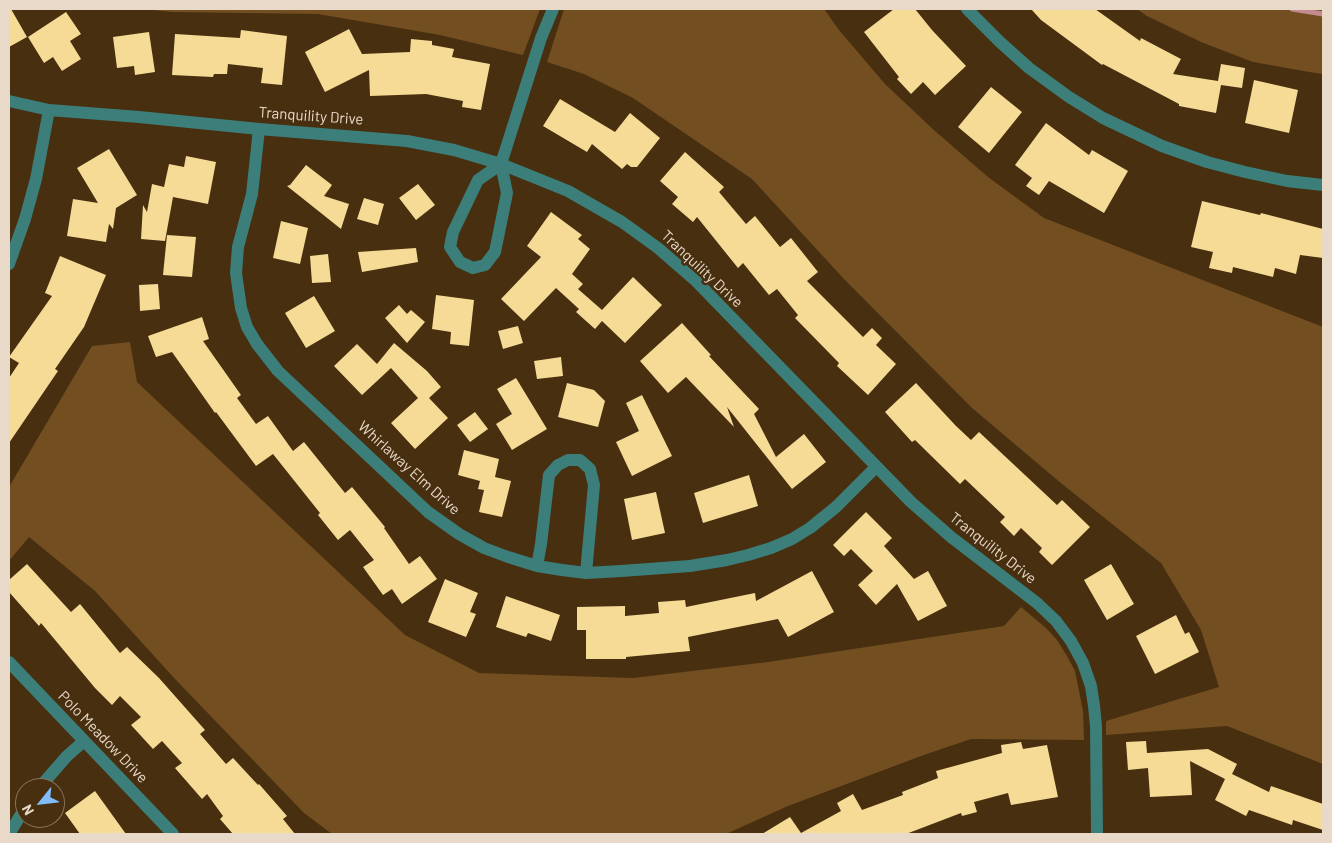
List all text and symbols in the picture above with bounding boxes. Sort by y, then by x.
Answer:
street label: Tranquility Drive [258,103,364,129]
street label: Tranquility Drive [657,227,747,311]
street label: Whirlaway Elm Drive [354,417,464,519]
street label: Tranquility Drive [946,509,1040,587]
street label: Polo Meadow Drive [54,687,152,787]
north arrow [15,778,65,828]
text: N [18,802,37,818]

